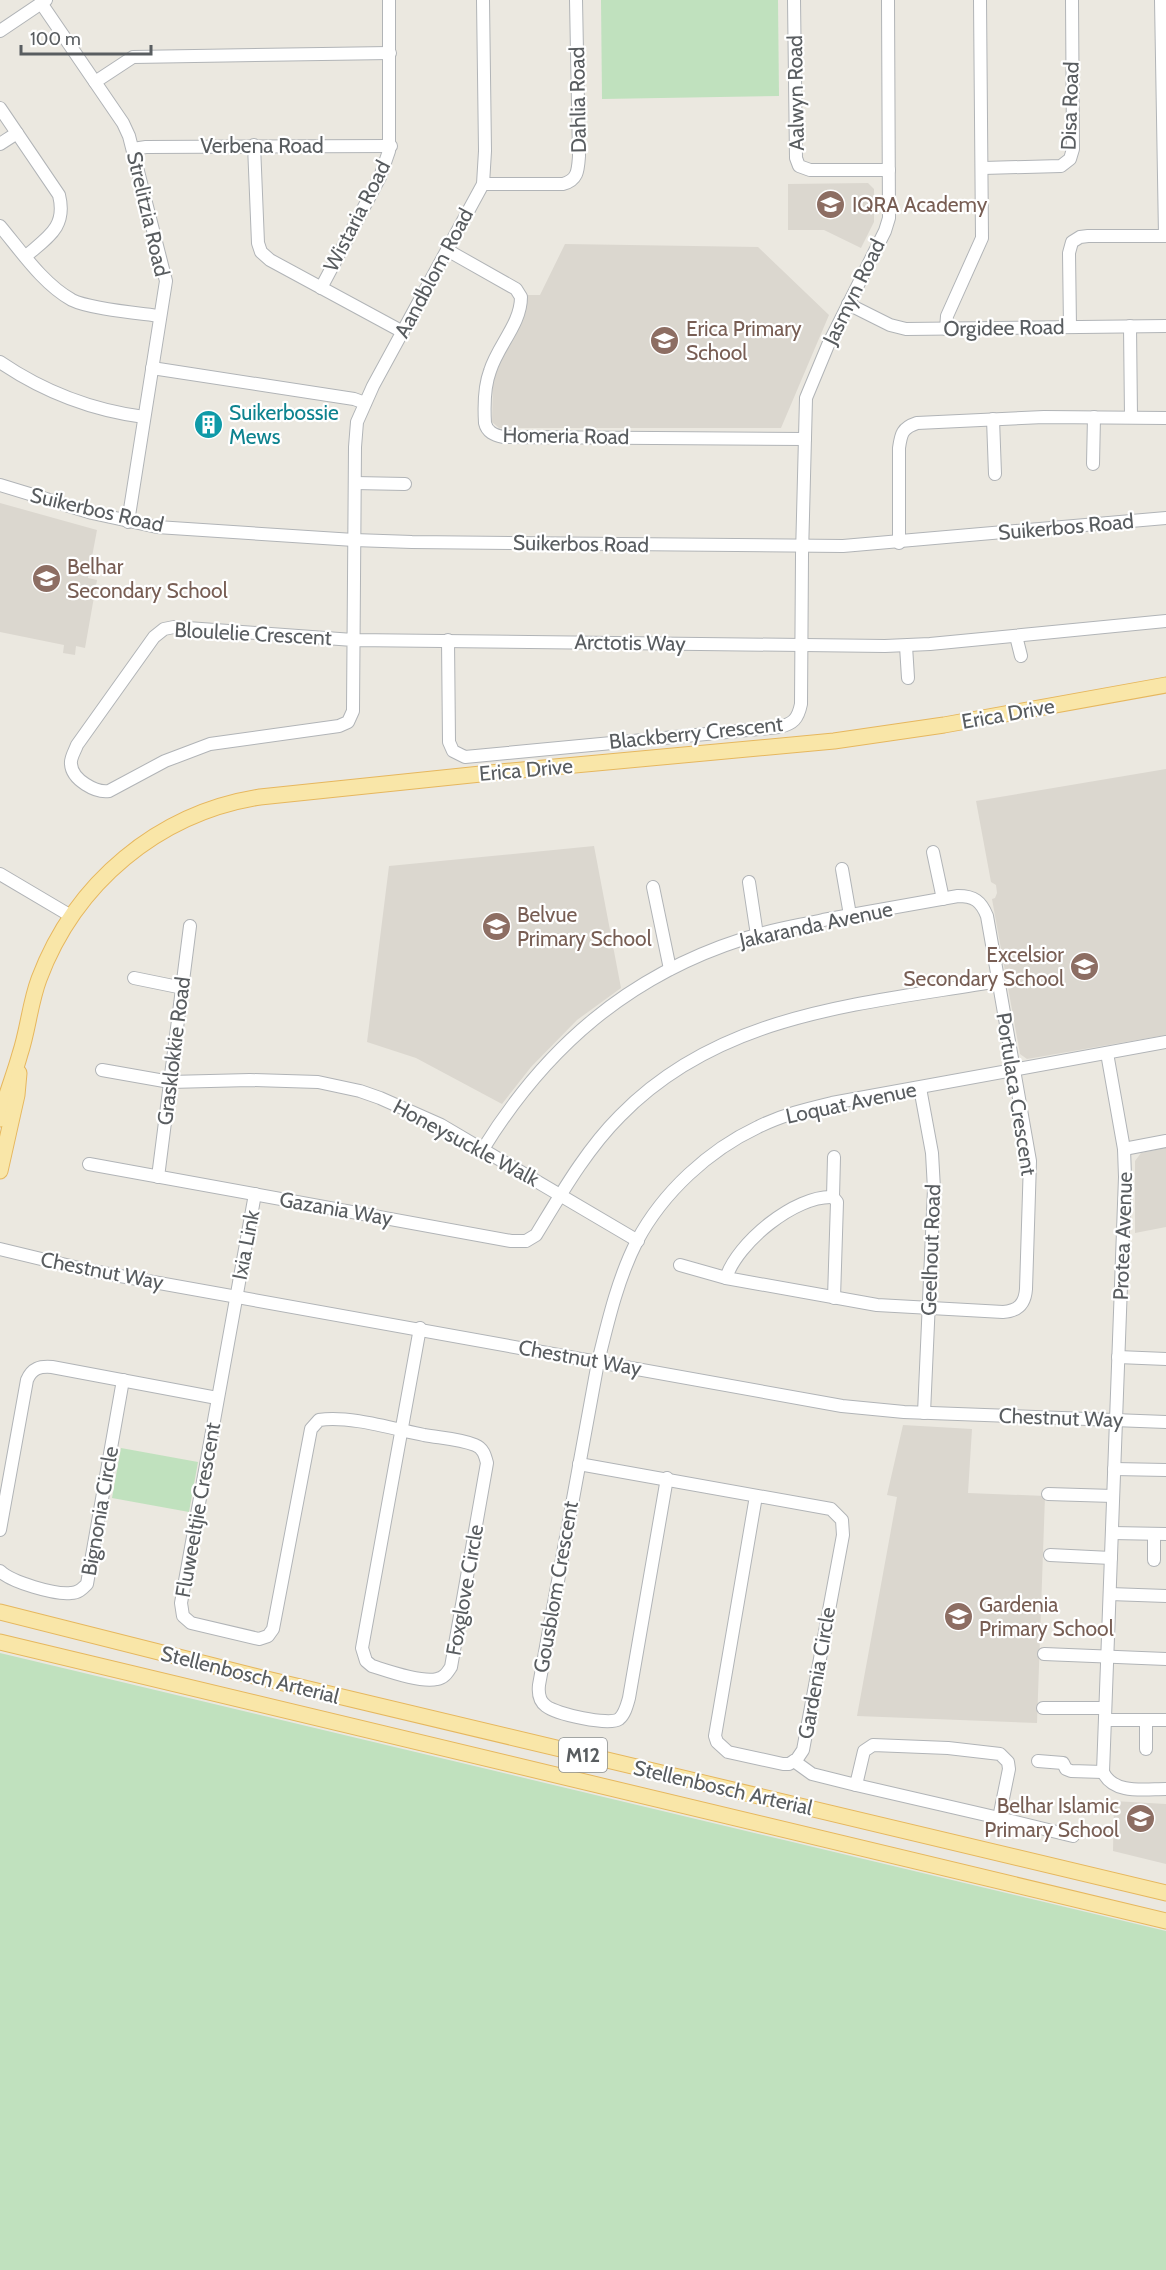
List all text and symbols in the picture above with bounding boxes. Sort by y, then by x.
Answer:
scale bar [21,18,152,56]
text: 100 m [30,28,81,50]
street label: Aalwyn Road [782,35,809,151]
street label: Dahlia Road [564,47,591,153]
street label: Disa Road [1055,61,1084,151]
street label: Verbena Road [200,133,324,158]
street label: Strelitzia Road [122,149,175,279]
street label: Wistaria Road [318,156,395,276]
school or university icon: IQRA Academy [815,189,847,221]
place label: IQRA Academy [852,192,988,217]
street label: Aandblom Road [389,204,478,342]
street label: Jasmyn Road [817,235,890,350]
street label: Orgidee Road [943,314,1065,341]
place label: Erica Primary School [686,316,802,365]
school or university icon: Erica Primary School [649,325,681,357]
place label: Suikerbossie Mews [229,400,339,449]
building icon: Suikerbossie Mews [192,409,224,441]
street label: Homeria Road [502,422,630,449]
street label: Suikerbos Road [28,482,166,537]
street label: Suikerbos Road [997,508,1135,545]
street label: Suikerbos Road [513,530,649,557]
place label: Belhar Secondary School [67,554,228,603]
school or university icon: Belhar Secondary School [30,563,62,595]
street label: Bloulelie Crescent [174,617,332,650]
street label: Arctotis Way [574,629,686,656]
street label: Erica Drive [959,693,1057,734]
street label: Blackberry Crescent [608,711,784,754]
street label: Erica Drive [478,753,574,786]
street label: Jakaranda Avenue [736,896,895,953]
place label: Belvue Primary School [517,902,652,951]
school or university icon: Belvue Primary School [480,911,512,943]
place label: Excelsior Secondary School [903,942,1064,991]
school or university icon: Excelsior Secondary School [1069,951,1101,983]
street label: Grasklokkie Road [152,975,195,1127]
street label: Portulaca Crescent [991,1011,1042,1177]
street label: Loquat Avenue [783,1076,919,1129]
street label: Honeysuckle Walk [389,1094,544,1192]
street label: Protea Avenue [1108,1171,1137,1301]
street label: Geelhout Road [916,1184,945,1316]
street label: Gazania Way [278,1186,395,1231]
street label: Ixia Link [226,1207,265,1282]
street label: Chestnut Way [39,1246,166,1295]
street label: Chestnut Way [517,1334,644,1381]
street label: Chestnut Way [998,1403,1124,1432]
street label: Fluweeltjie Crescent [170,1420,226,1600]
street label: Bignonia Circle [76,1444,123,1578]
street label: Gousblom Crescent [528,1499,583,1675]
street label: Foxglove Circle [441,1522,488,1657]
place label: Gardenia Primary School [979,1592,1114,1641]
school or university icon: Gardenia Primary School [942,1601,974,1633]
street label: Gardenia Circle [793,1605,840,1741]
street label: Stellenbosch Arterial [158,1640,342,1709]
road number: M12 [559,1738,607,1772]
street label: Stellenbosch Arterial [631,1755,815,1820]
place label: Belhar Islamic Primary School [984,1793,1119,1842]
school or university icon: Belhar Islamic Primary School [1124,1802,1156,1834]

